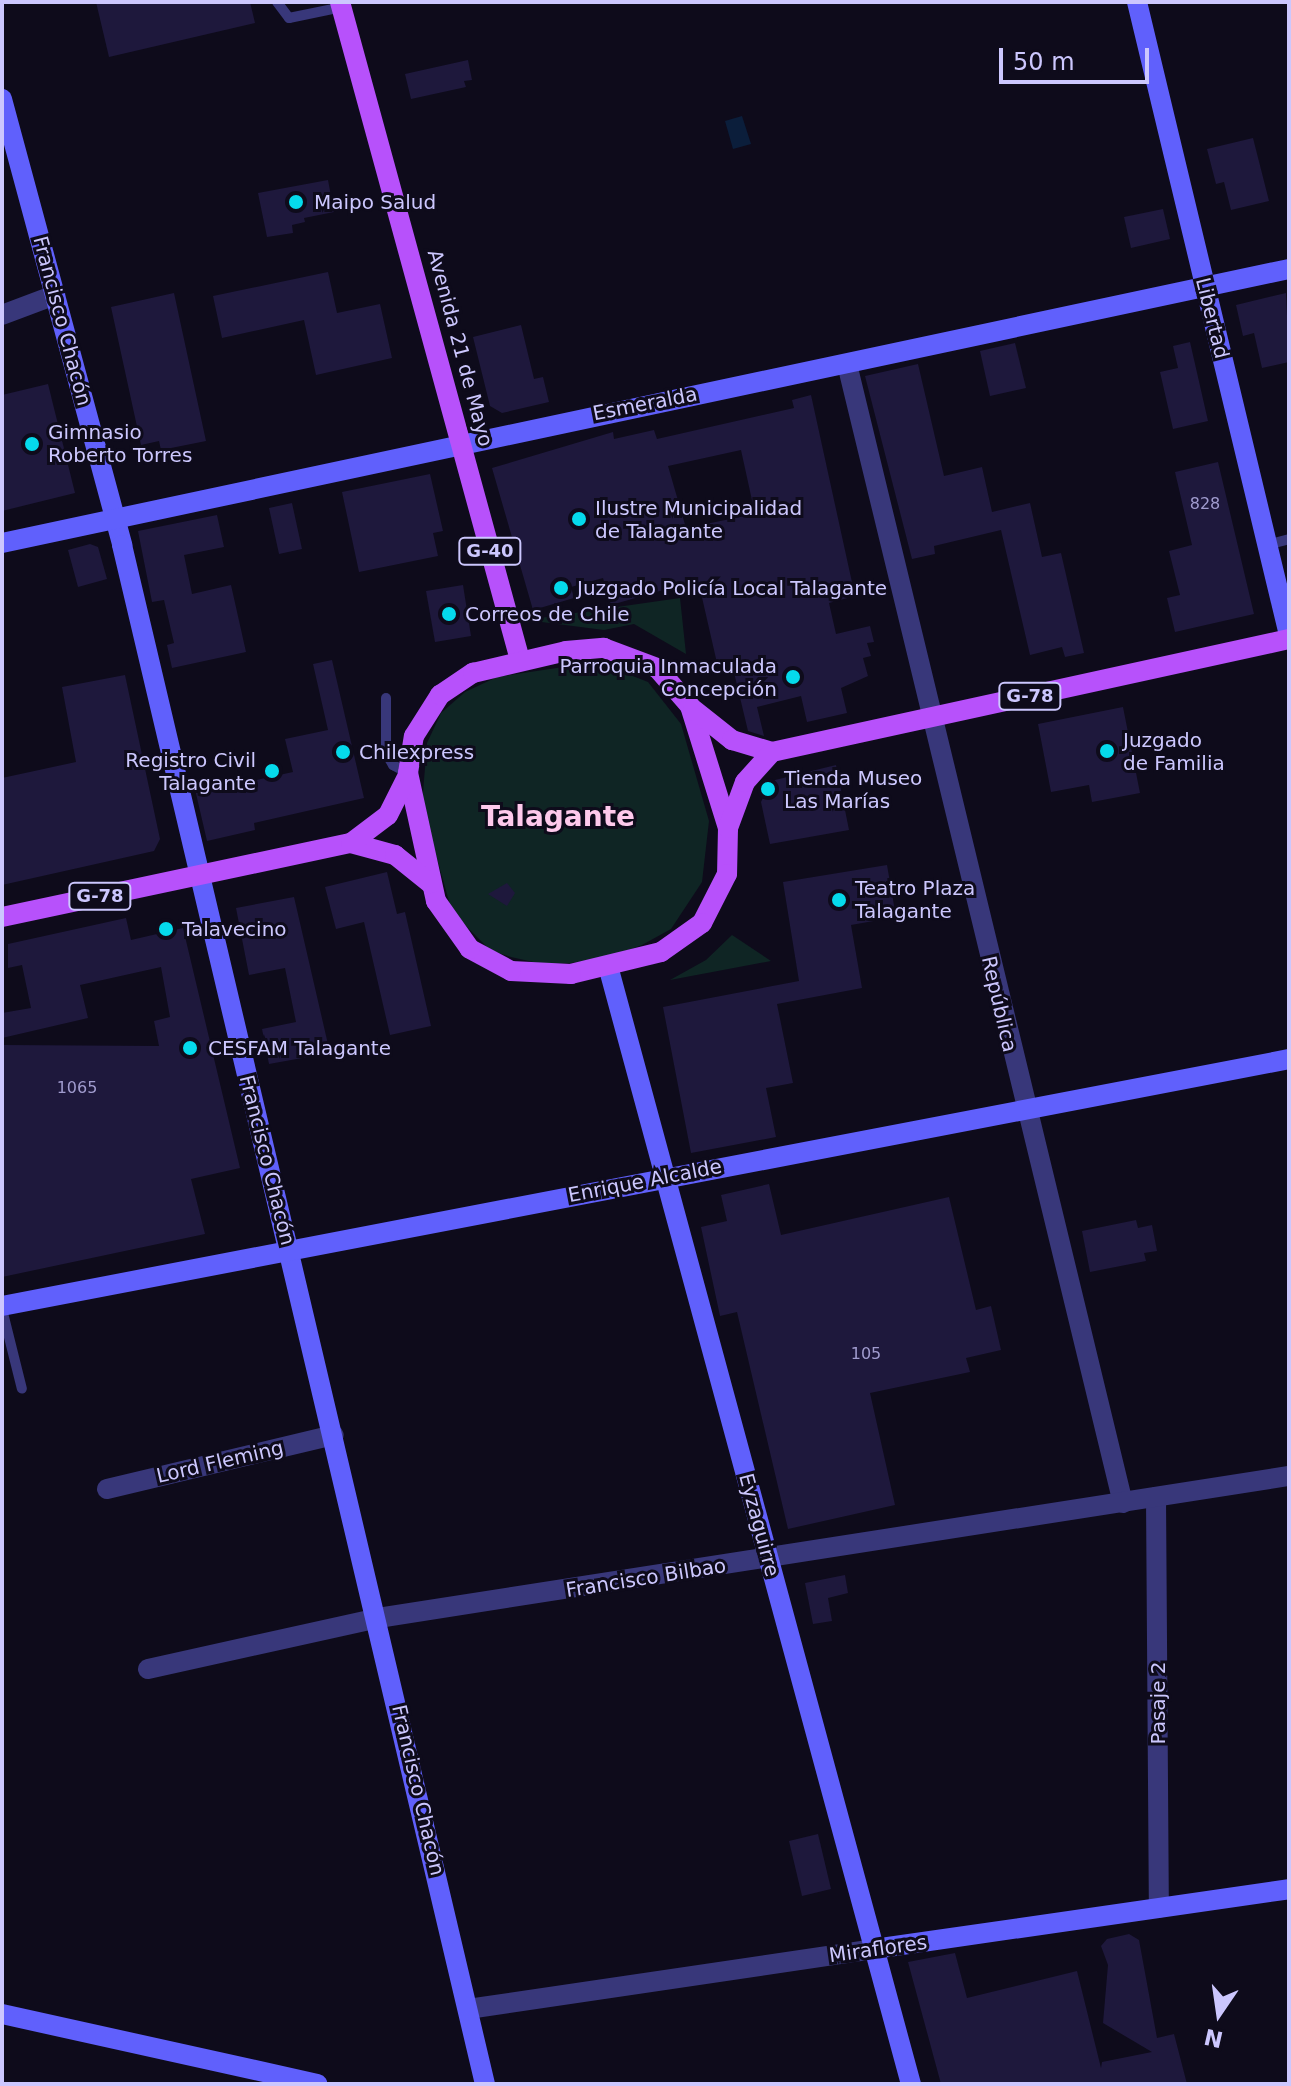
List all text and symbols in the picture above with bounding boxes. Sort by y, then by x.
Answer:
scale bar [1003,32,1153,82]
text: 50 m [1013,48,1075,76]
place label: Maipo Salud [314,190,436,214]
marker: Maipo Salud [285,191,307,213]
street label: Francisco Chacón [28,234,96,408]
street label: Avenida 21 de Mayo [422,247,498,449]
street label: Libertad [1190,275,1234,361]
street label: Esmeralda [591,382,699,426]
place label: Gimnasio Roberto Torres [48,420,192,467]
marker: Gimnasio Roberto Torres [23,435,41,453]
house number: 828 [1190,494,1220,514]
place label: Ilustre Municipalidad de Talagante [595,496,802,543]
marker: Ilustre Municipalidad de Talagante [570,510,588,528]
road number: G-40 [458,537,522,565]
place label: Juzgado Policía Local Talagante [577,576,887,600]
marker: Juzgado Policía Local Talagante [552,579,570,597]
place label: Correos de Chile [465,602,630,626]
marker: Correos de Chile [440,605,458,623]
place label: Parroquia Inmaculada Concepción [559,654,777,701]
marker: Parroquia Inmaculada Concepción [784,668,802,686]
road number: G-78 [998,682,1062,710]
place label: Juzgado de Familia [1123,728,1225,775]
place label: Chilexpress [359,740,474,764]
marker: Juzgado de Familia [1098,742,1116,760]
marker: Chilexpress [334,743,352,761]
place label: Registro Civil Talagante [125,748,256,795]
marker: Registro Civil Talagante [263,762,281,780]
place label: Tienda Museo Las Marías [784,766,922,813]
marker: Tienda Museo Las Marías [759,780,777,798]
district label: Talagante [481,800,635,834]
place label: Teatro Plaza Talagante [855,876,975,923]
road number: G-78 [68,882,132,910]
marker: Teatro Plaza Talagante [830,891,848,909]
place label: Talavecino [182,917,287,941]
marker: Talavecino [157,920,175,938]
street label: República [976,954,1022,1054]
place label: CESFAM Talagante [208,1036,391,1060]
marker: CESFAM Talagante [179,1037,201,1059]
street label: Francisco Chacón [234,1072,300,1248]
house number: 1065 [57,1078,97,1098]
street label: Enrique Alcalde [566,1154,724,1208]
house number: 105 [851,1344,881,1364]
street label: Lord Fleming [154,1436,286,1488]
street label: Eyzaguirre [734,1471,784,1579]
street label: Francisco Bilbao [564,1553,728,1603]
street label: Pasaje 2 [1146,1661,1170,1745]
street label: Francisco Chacón [387,1702,449,1878]
street label: Miraflores [827,1930,929,1968]
north arrow [1179,1974,1259,2054]
text: N [1202,2024,1225,2052]

